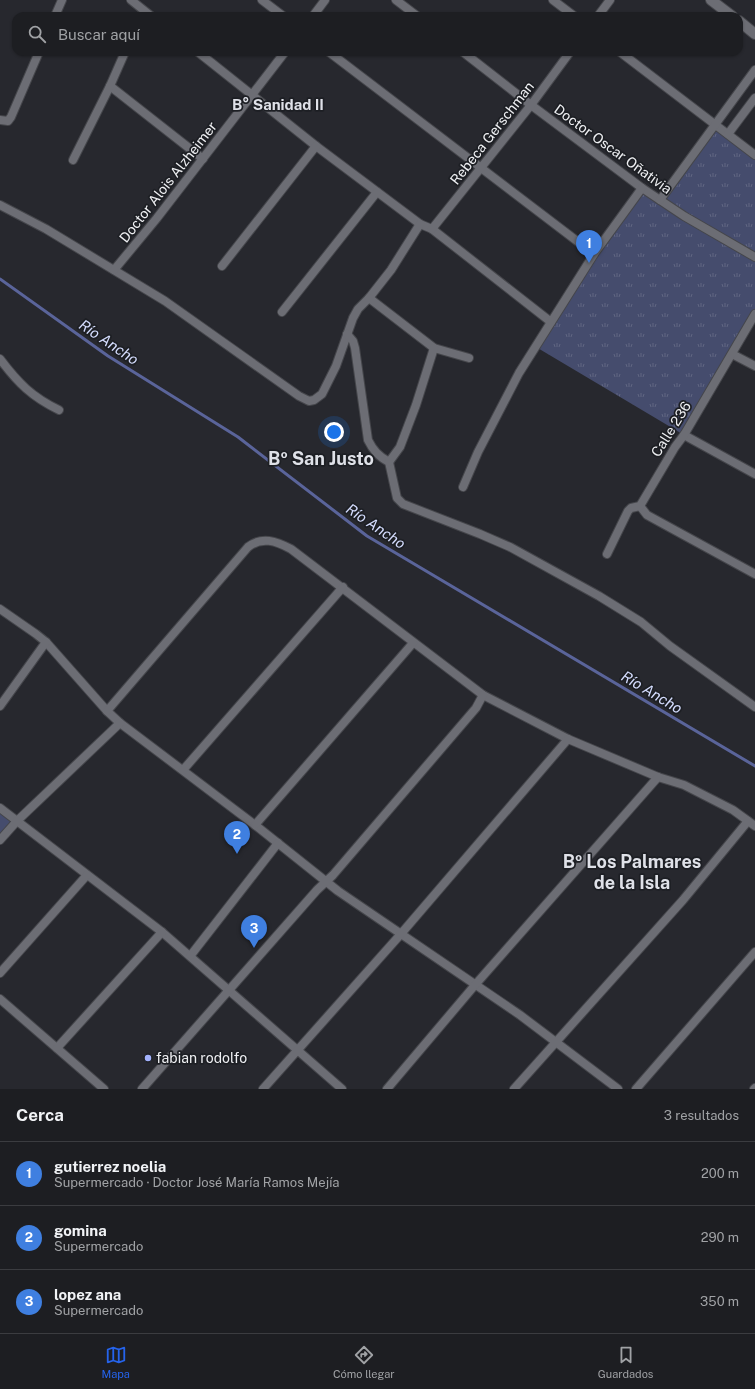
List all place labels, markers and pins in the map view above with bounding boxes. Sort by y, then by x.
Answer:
pin: 1 [576,230,602,263]
pin: 2 [224,821,250,854]
pin: 3 [241,915,267,948]
place label: fabian rodolfo [156,1050,247,1066]
marker: fabian rodolfo [143,1053,153,1063]

